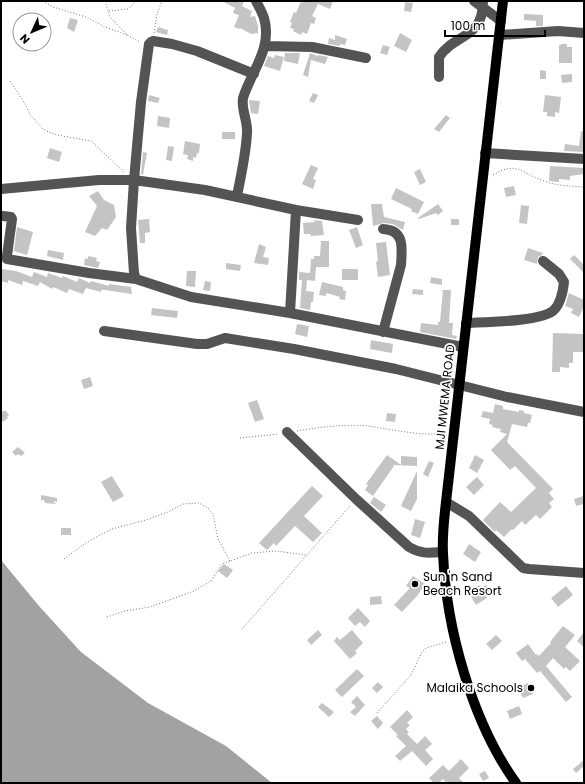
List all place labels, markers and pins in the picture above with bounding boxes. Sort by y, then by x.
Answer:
place label: Sun 'n Sand Beach Resort [423,568,502,599]
marker: Sun 'n Sand Beach Resort [410,579,420,589]
place label: Malaika Schools [426,679,523,696]
marker: Malaika Schools [526,683,536,693]

